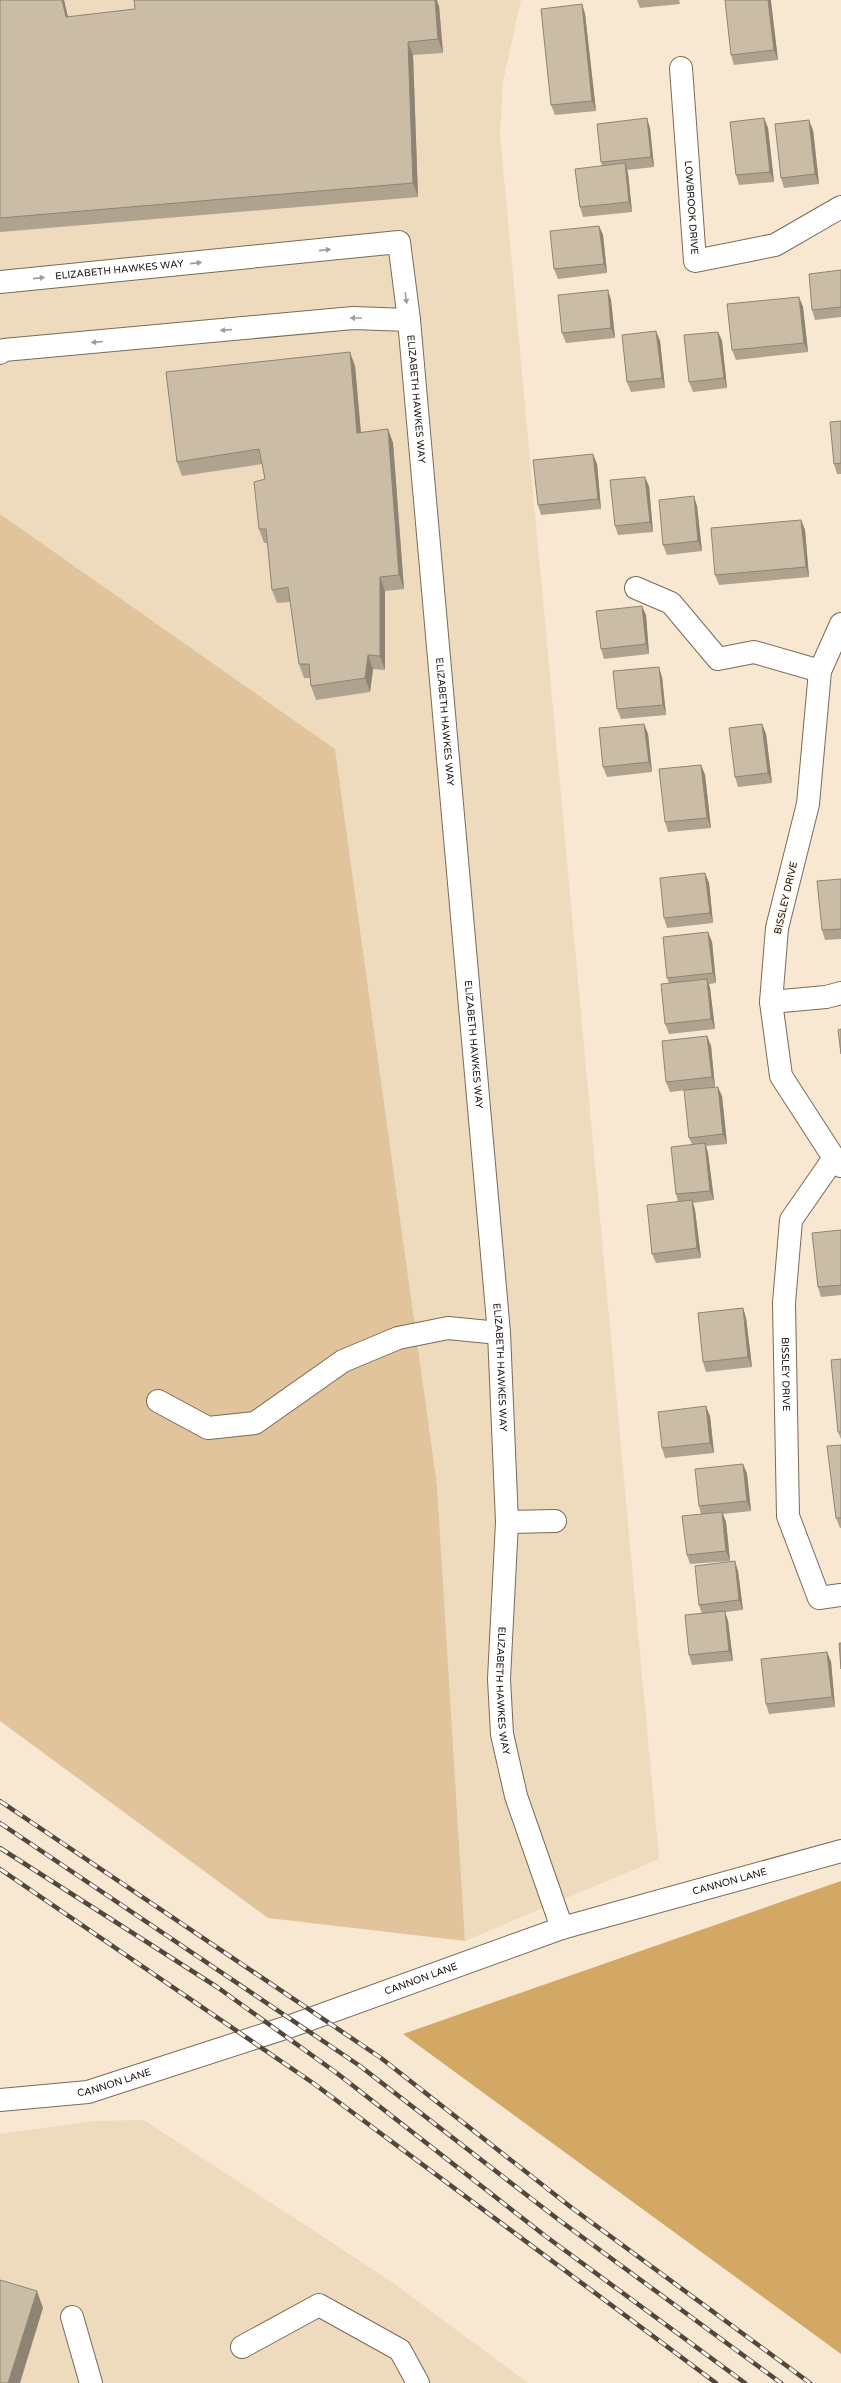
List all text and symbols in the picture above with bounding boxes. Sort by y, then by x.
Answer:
street label: LOWBROOK DRIVE [682,160,701,255]
one-way arrow [319,246,331,253]
street label: ELIZABETH HAWKES WAY [55,258,185,282]
one-way arrow [190,259,202,266]
one-way arrow [33,275,45,282]
one-way arrow [403,292,409,304]
one-way arrow [349,315,362,321]
one-way arrow [220,326,232,333]
street label: ELIZABETH HAWKES WAY [404,334,428,464]
one-way arrow [91,338,103,345]
street label: ELIZABETH HAWKES WAY [433,657,456,787]
street label: BISSLEY DRIVE [772,861,800,935]
street label: ELIZABETH HAWKES WAY [462,980,485,1110]
street label: ELIZABETH HAWKES WAY [490,1303,509,1433]
street label: BISSLEY DRIVE [779,1337,792,1411]
street label: ELIZABETH HAWKES WAY [493,1626,513,1757]
street label: CANNON LANE [691,1866,768,1898]
street label: CANNON LANE [383,1960,459,1998]
street label: CANNON LANE [77,2066,153,2099]

